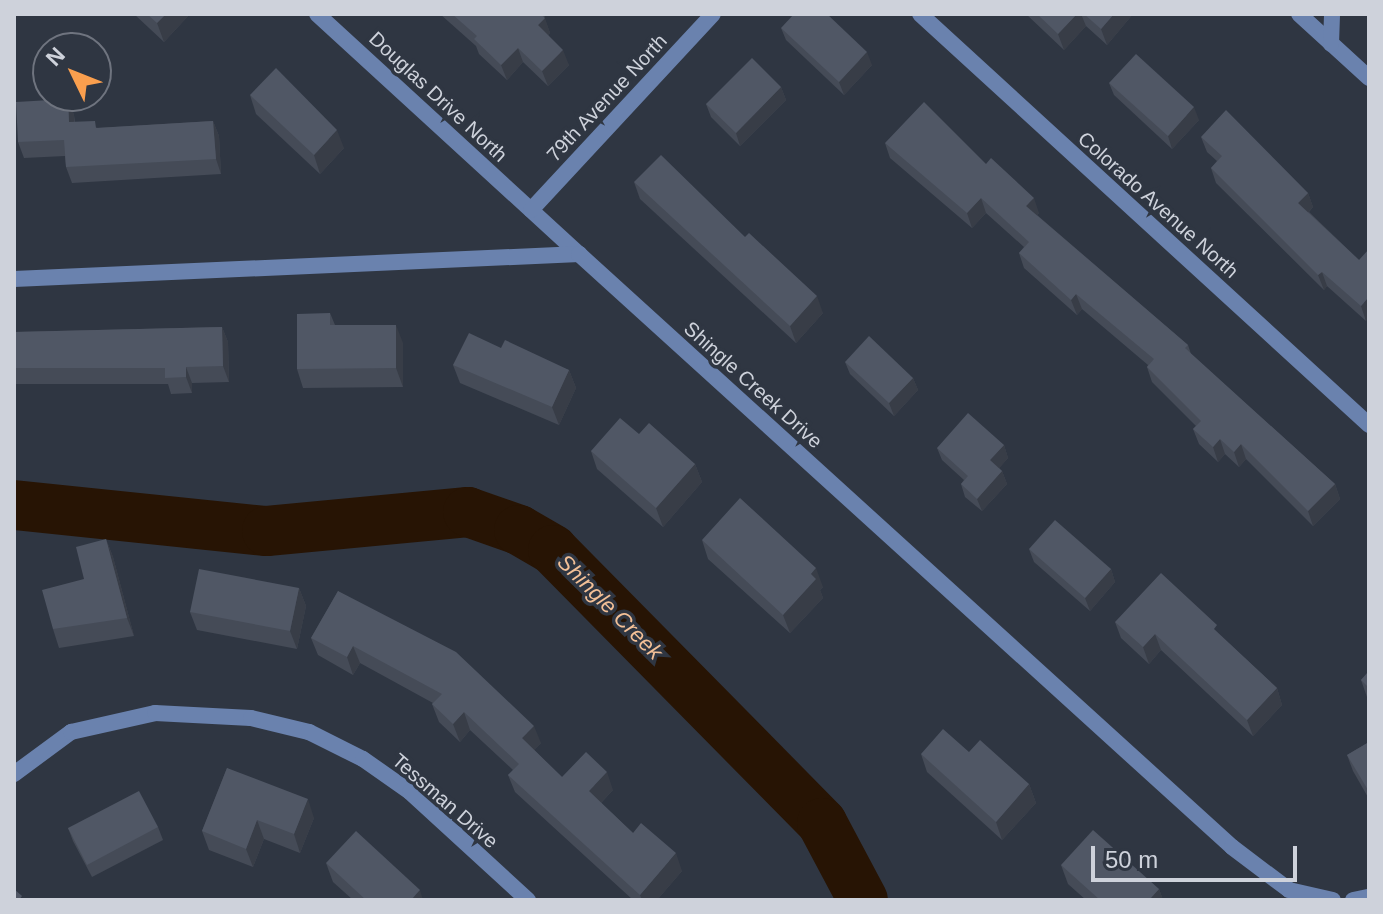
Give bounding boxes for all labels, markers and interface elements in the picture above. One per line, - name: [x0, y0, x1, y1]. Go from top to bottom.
- street label: Douglas Drive North: [364, 27, 512, 167]
- street label: 79th Avenue North: [541, 29, 673, 167]
- north arrow: [32, 32, 112, 112]
- text: N: [41, 42, 70, 71]
- street label: Colorado Avenue North: [1072, 126, 1244, 284]
- street label: Shingle Creek Drive: [679, 317, 827, 453]
- water label: Shingle Creek: [552, 549, 668, 665]
- street label: Tessman Drive: [387, 749, 503, 853]
- scale bar: [1095, 830, 1301, 880]
- text: 50 m: [1105, 846, 1158, 873]

